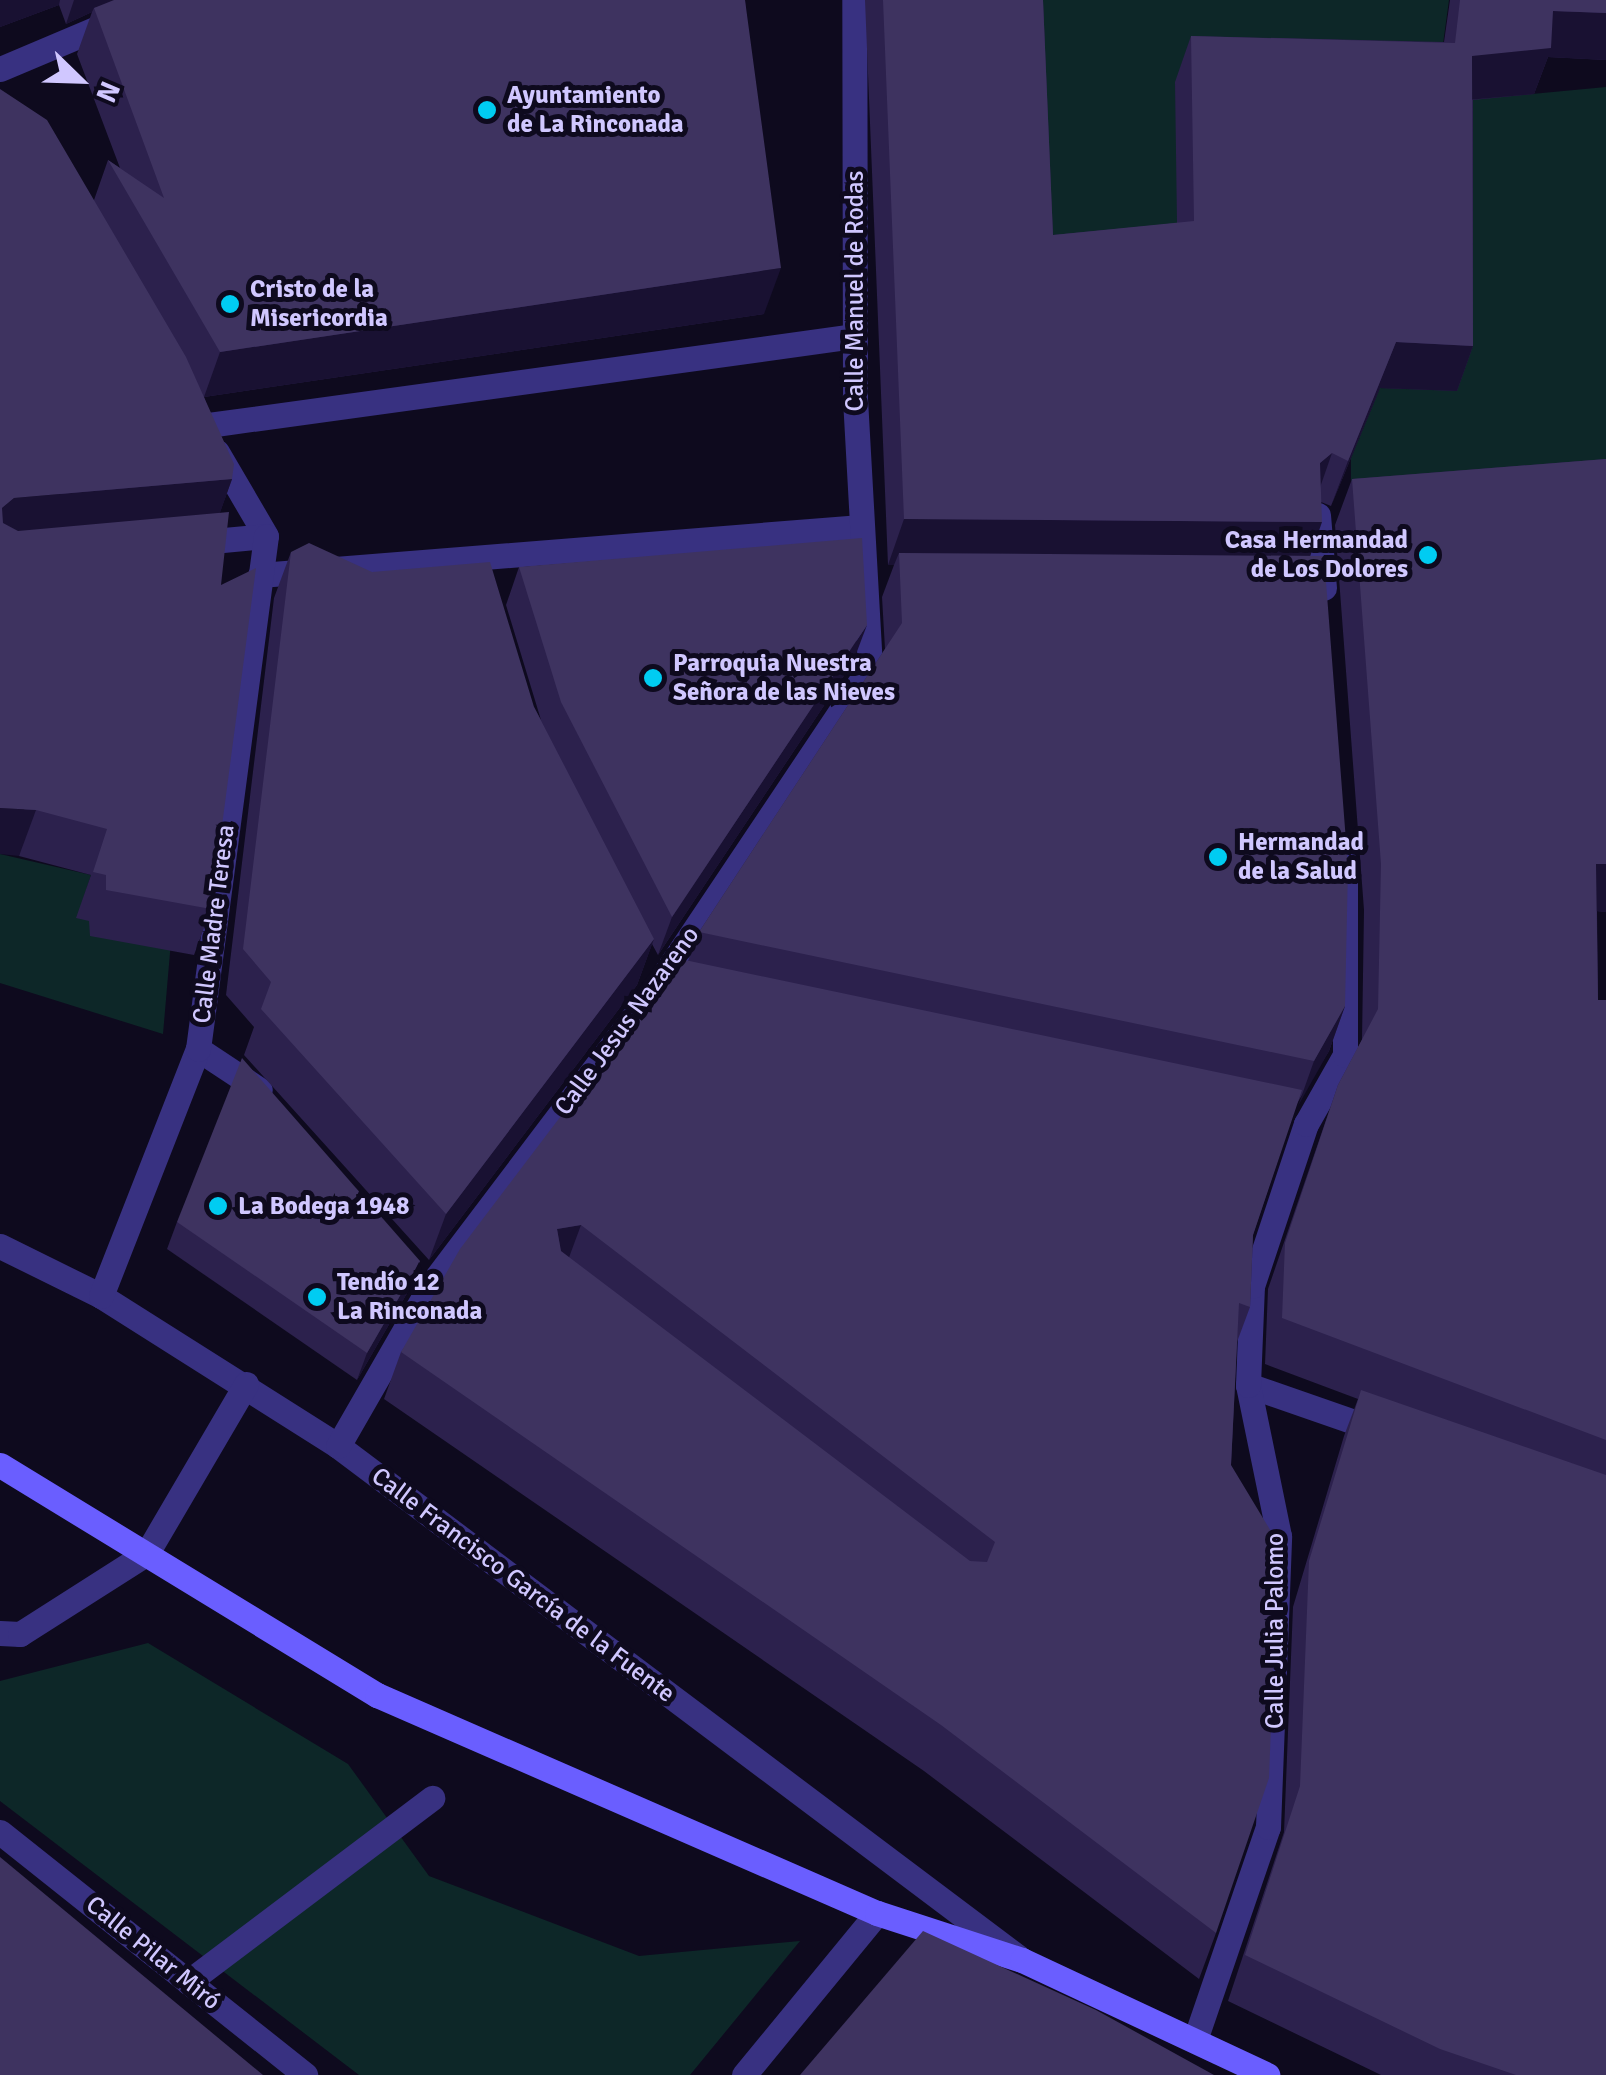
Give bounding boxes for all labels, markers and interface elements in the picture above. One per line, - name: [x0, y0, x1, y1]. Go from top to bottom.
- north arrow: [30, 30, 130, 130]
- text: N: [88, 76, 127, 107]
- place label: Ayuntamiento de La Rinconada: [507, 81, 684, 140]
- marker: Ayuntamiento de La Rinconada: [476, 99, 498, 121]
- street label: Calle Manuel de Rodas: [840, 170, 870, 412]
- place label: Cristo de la Misericordia: [250, 275, 388, 334]
- marker: Cristo de la Misericordia: [219, 293, 241, 315]
- place label: Casa Hermandad de Los Dolores: [1225, 526, 1408, 585]
- marker: Casa Hermandad de Los Dolores: [1417, 544, 1439, 566]
- place label: Parroquia Nuestra Señora de las Nieves: [673, 649, 895, 708]
- marker: Parroquia Nuestra Señora de las Nieves: [642, 667, 664, 689]
- street label: Calle Madre Teresa: [187, 823, 241, 1025]
- place label: Hermandad de la Salud: [1238, 828, 1364, 887]
- marker: Hermandad de la Salud: [1207, 846, 1229, 868]
- street label: Calle Jesus Nazareno: [548, 921, 706, 1121]
- place label: La Bodega 1948: [238, 1191, 409, 1221]
- marker: La Bodega 1948: [207, 1195, 229, 1217]
- place label: Tendío 12 La Rinconada: [337, 1268, 482, 1327]
- marker: Tendío 12 La Rinconada: [306, 1286, 328, 1308]
- street label: Calle Francisco García de la Fuente: [365, 1461, 681, 1709]
- street label: Calle Julia Palomo: [1260, 1533, 1290, 1729]
- street label: Calle Pilar Miró: [80, 1890, 226, 2016]

